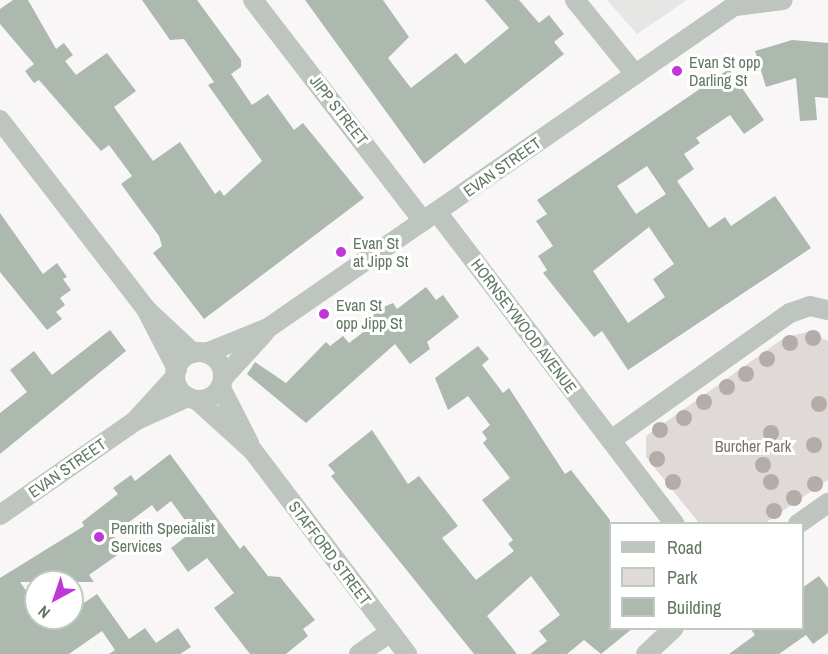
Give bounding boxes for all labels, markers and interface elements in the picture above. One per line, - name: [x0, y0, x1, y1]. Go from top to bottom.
- place label: Evan St opp Darling St: [689, 52, 760, 90]
- marker: Evan St opp Darling St: [670, 64, 684, 78]
- street label: JIPP STREET: [306, 71, 372, 149]
- street label: EVAN STREET: [460, 133, 544, 201]
- place label: Evan St at Jipp St: [353, 233, 408, 271]
- marker: Evan St at Jipp St: [334, 245, 348, 259]
- street label: HORNSEYWOOD AVENUE: [467, 255, 581, 397]
- place label: Evan St opp Jipp St: [336, 295, 402, 333]
- marker: Evan St opp Jipp St: [317, 307, 331, 321]
- street label: EVAN STREET: [25, 434, 109, 502]
- park label: Burcher Park: [715, 436, 791, 456]
- street label: STAFFORD STREET: [285, 497, 375, 609]
- place label: Penrith Specialist Services: [111, 518, 215, 556]
- legend: [609, 522, 804, 630]
- marker: Penrith Specialist Services: [92, 530, 106, 544]
- text: Road: [667, 535, 702, 560]
- text: Park: [667, 565, 697, 590]
- north arrow: [24, 570, 84, 630]
- text: Building: [667, 595, 721, 620]
- text: N: [33, 601, 54, 624]

